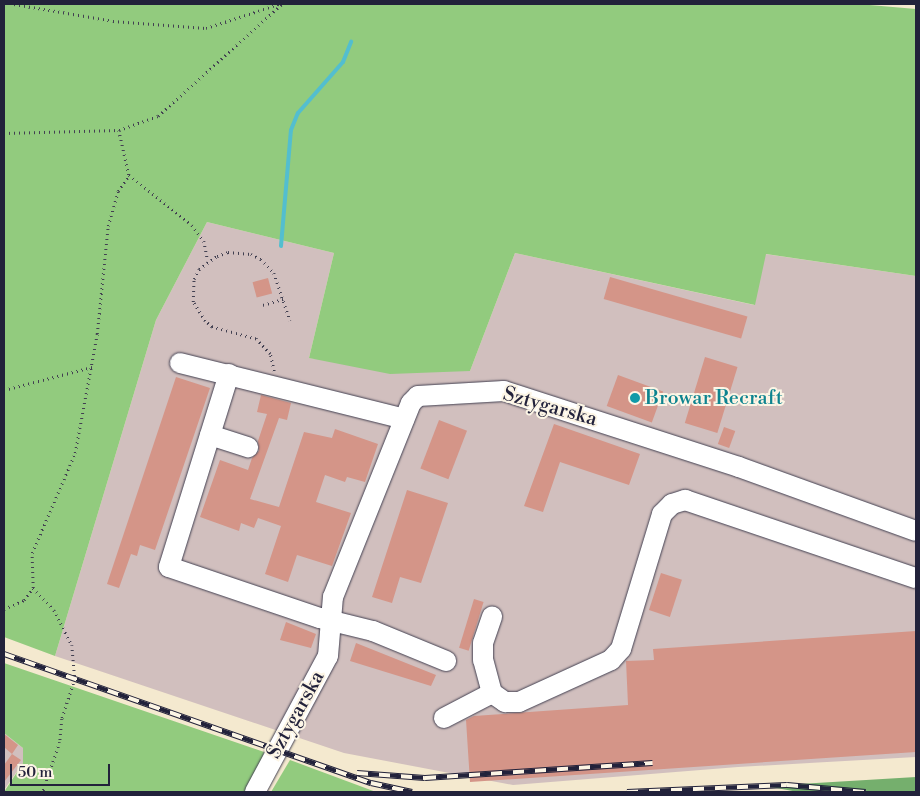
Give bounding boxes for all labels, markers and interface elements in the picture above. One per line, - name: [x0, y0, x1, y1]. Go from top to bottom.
- street label: Sztygarska: [500, 382, 600, 432]
- place label: Browar Recraft: [645, 386, 783, 410]
- marker: Browar Recraft: [629, 392, 641, 404]
- street label: Sztygarska: [262, 667, 330, 763]
- scale bar: [12, 754, 112, 786]
- text: 50 m: [18, 763, 52, 782]

